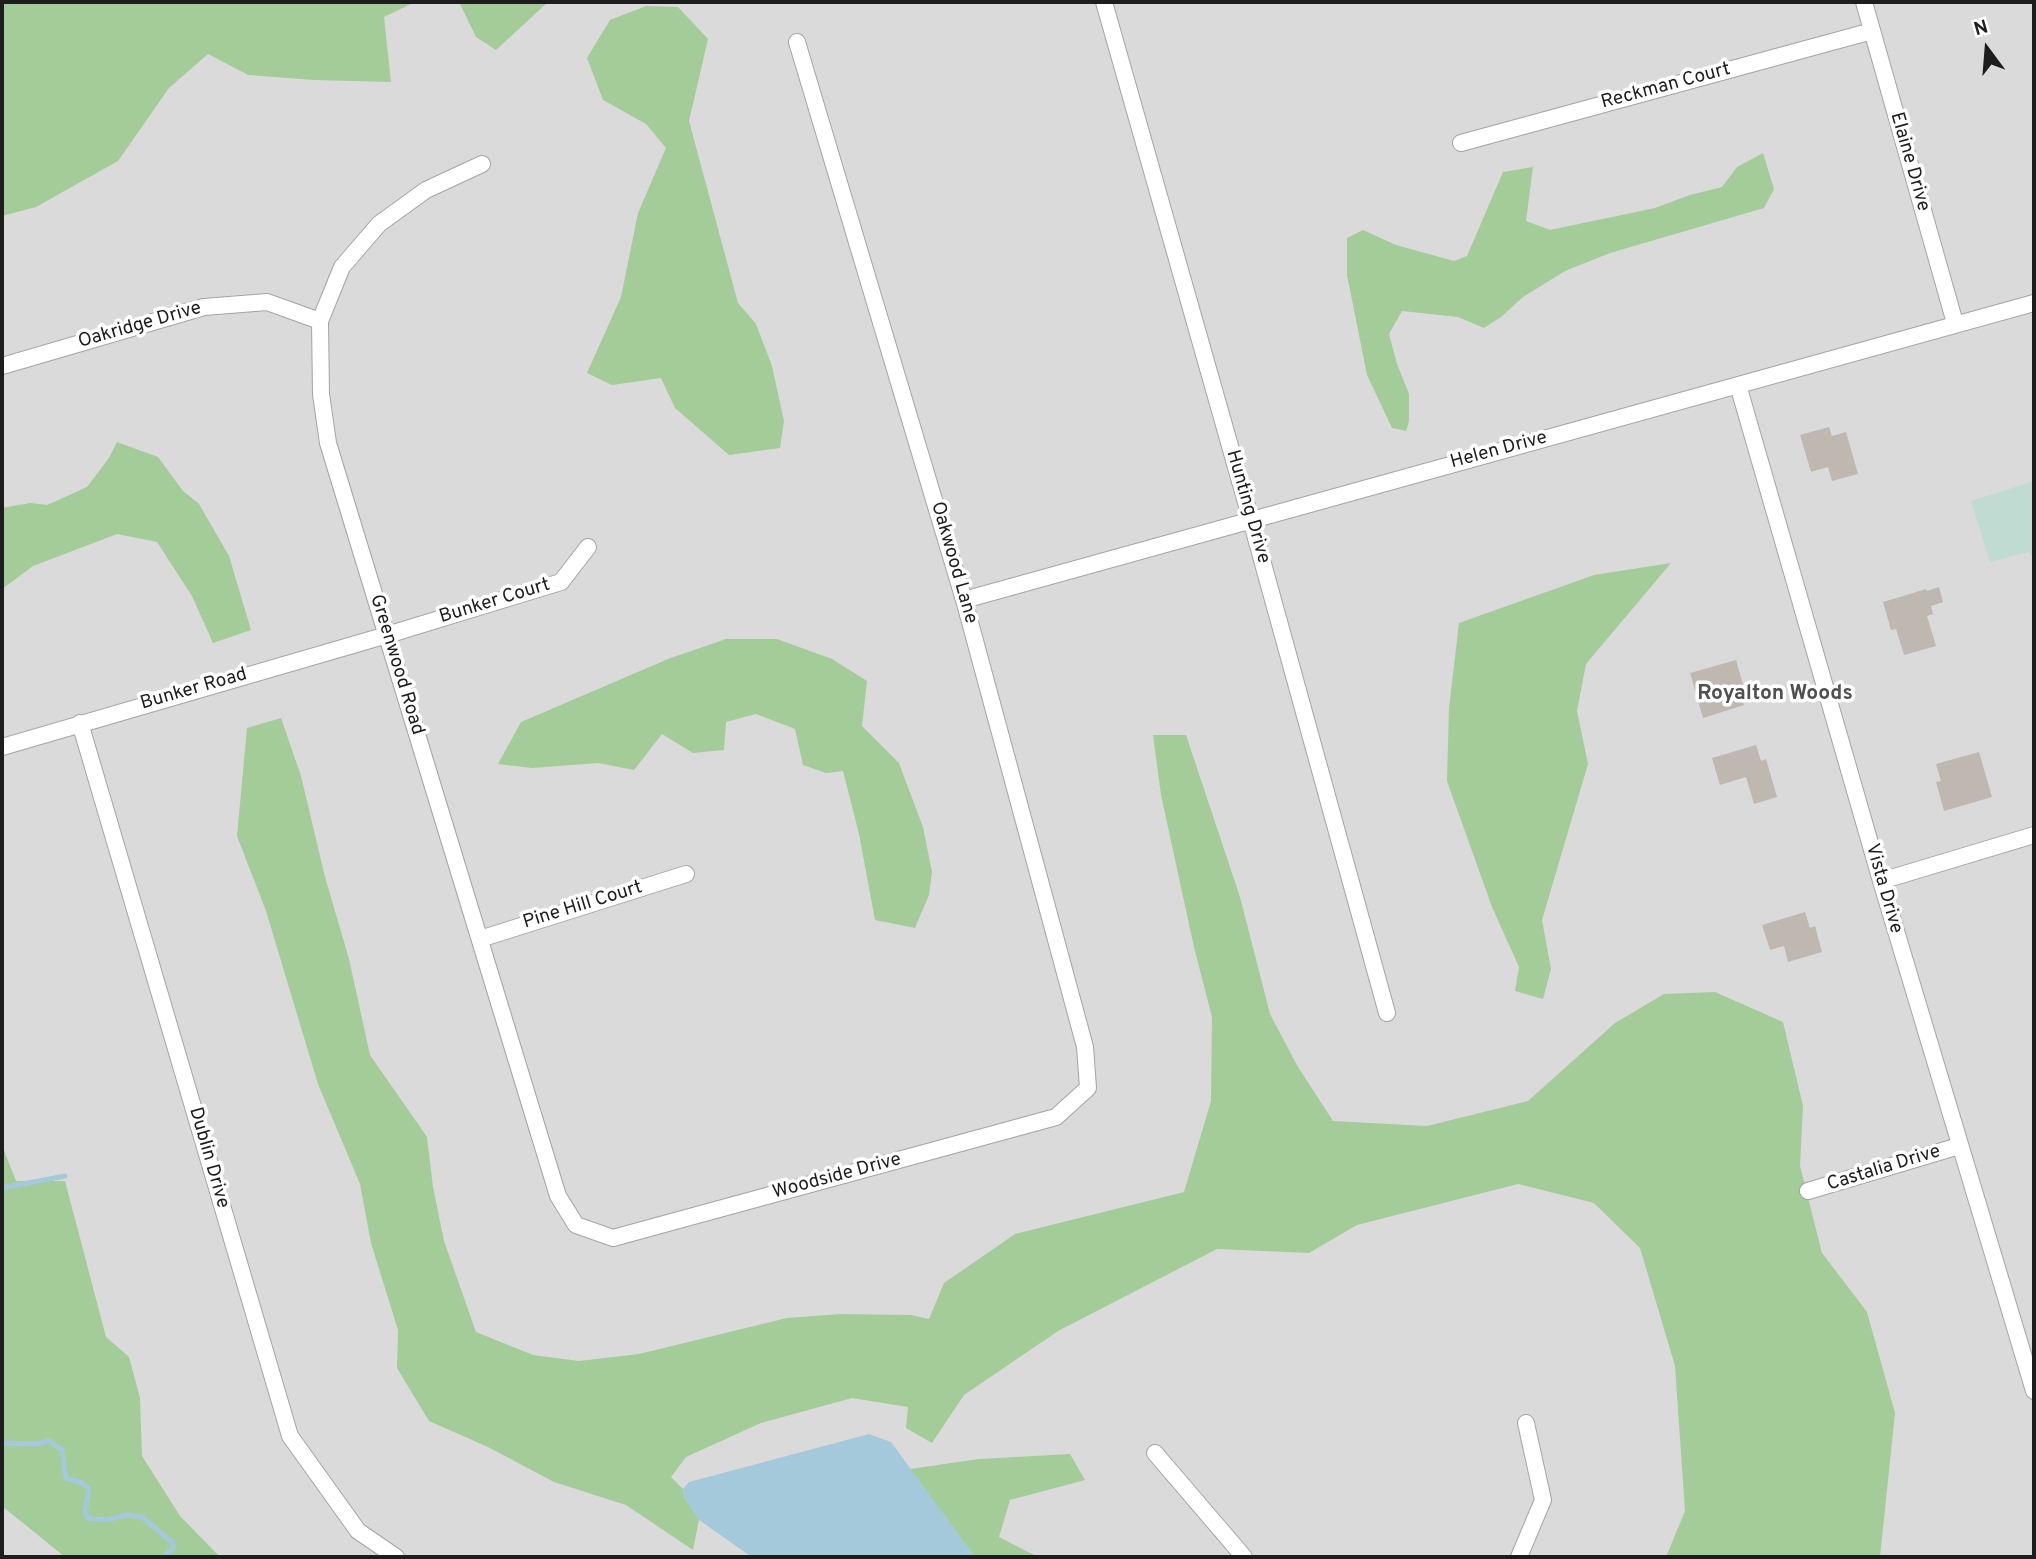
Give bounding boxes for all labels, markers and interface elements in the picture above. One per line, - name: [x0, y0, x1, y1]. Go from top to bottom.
- north arrow: [1952, 14, 2022, 84]
- text: N: [1971, 15, 1991, 42]
- street label: Reckman Court: [1599, 59, 1733, 115]
- street label: Elaine Drive: [1884, 110, 1934, 214]
- street label: Oakridge Drive: [76, 298, 204, 354]
- street label: Helen Drive: [1448, 427, 1550, 475]
- street label: Hunting Drive: [1220, 447, 1274, 567]
- street label: Oakwood Lane: [925, 499, 981, 627]
- street label: Bunker Court: [437, 574, 553, 630]
- street label: Greenwood Road: [364, 592, 428, 738]
- street label: Bunker Road: [138, 664, 250, 716]
- district label: Royalton Woods: [1697, 682, 1853, 708]
- street label: Vista Drive: [1859, 841, 1907, 937]
- street label: Pine Hill Court: [521, 877, 645, 935]
- street label: Dublin Drive: [183, 1105, 233, 1211]
- street label: Castalia Drive: [1825, 1141, 1943, 1197]
- street label: Woodside Drive: [770, 1149, 904, 1205]

